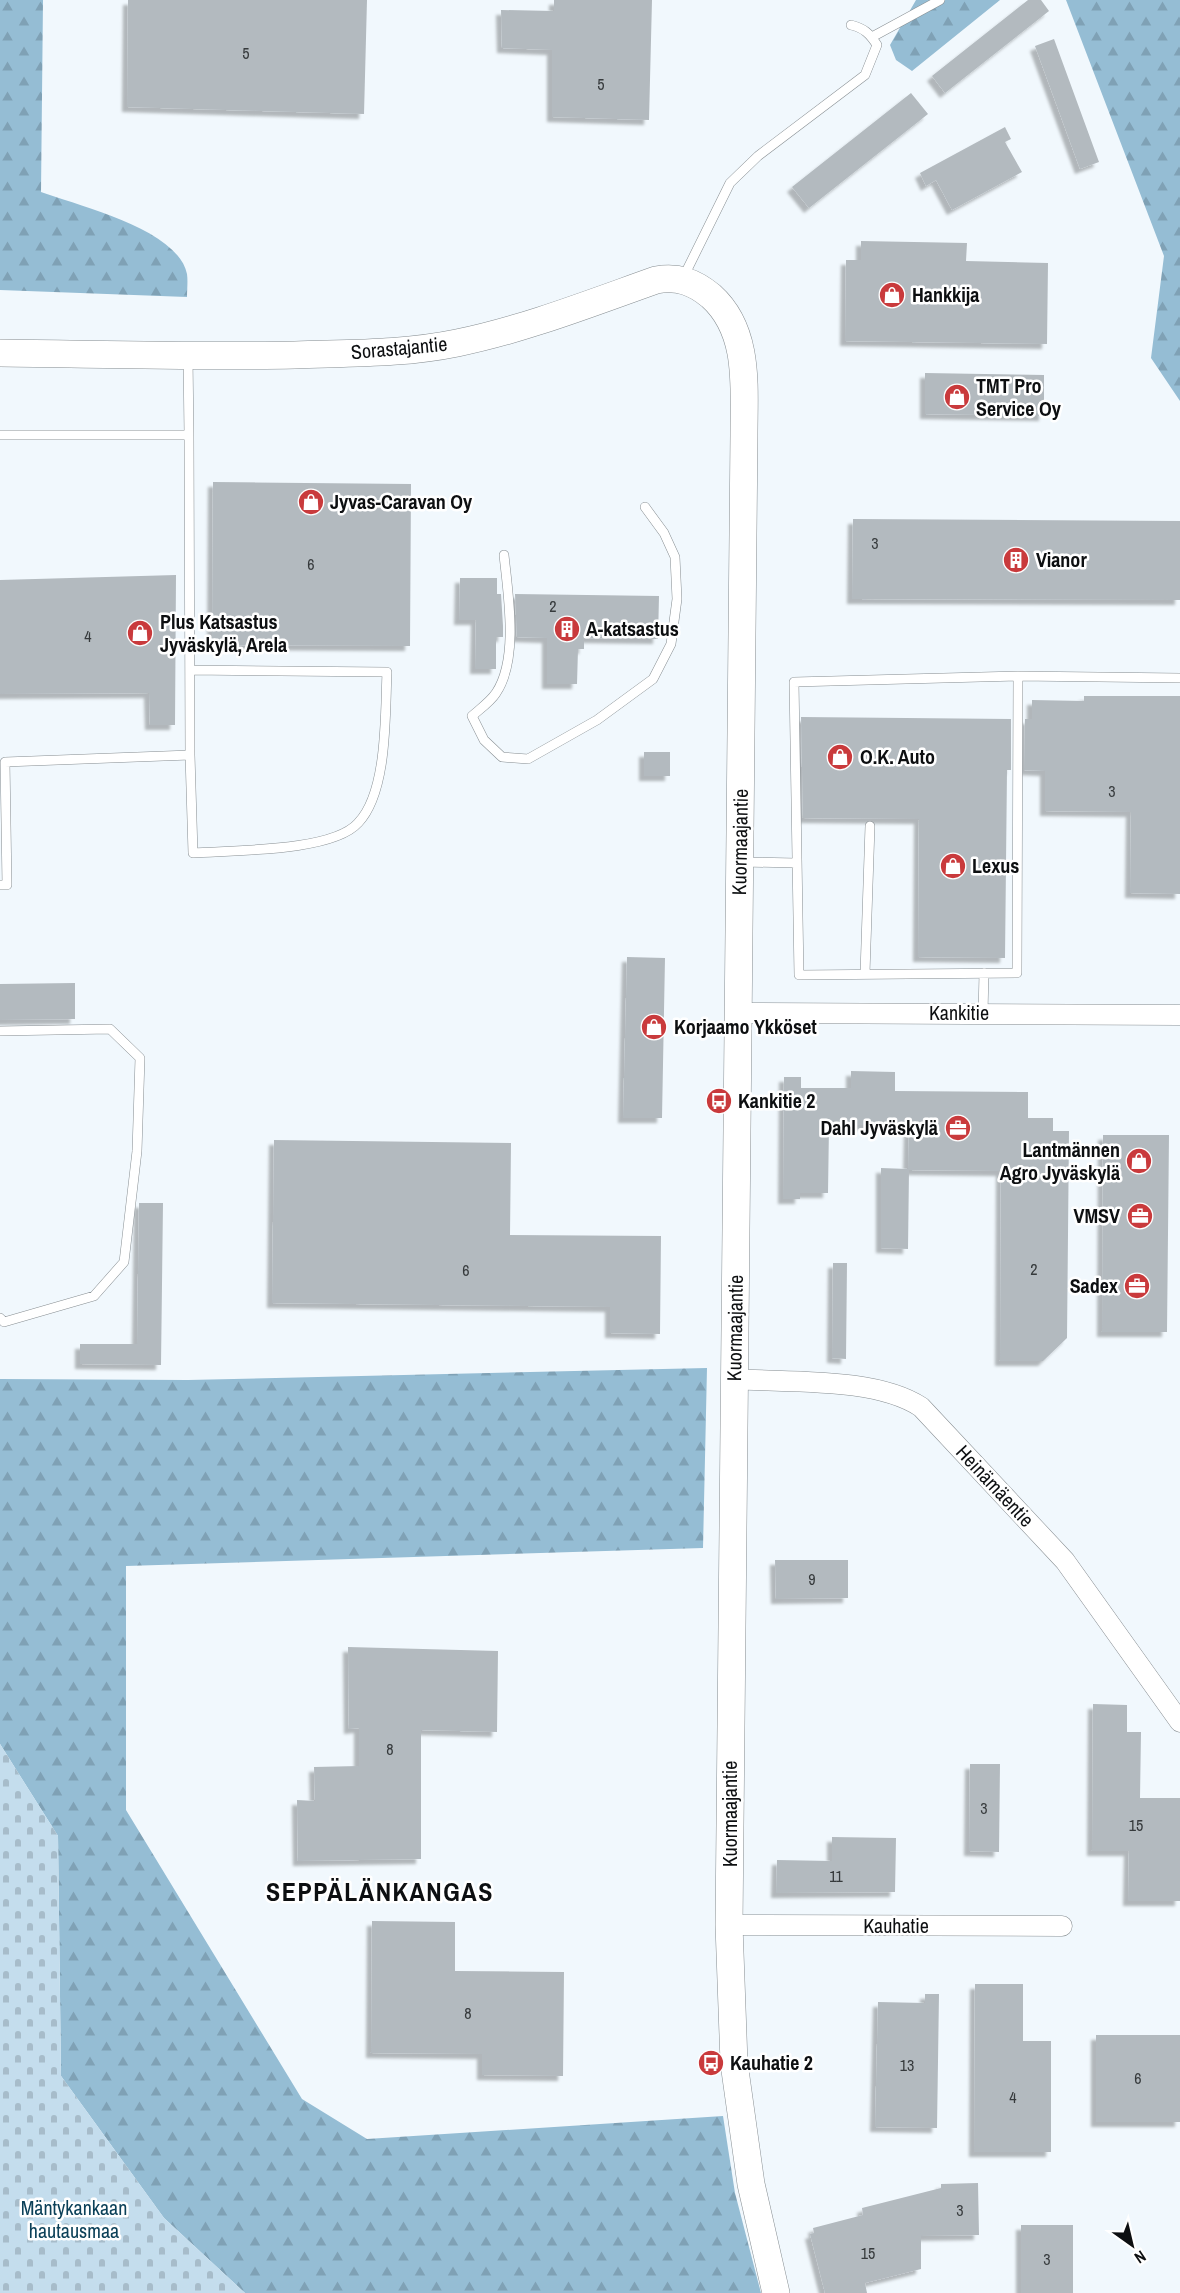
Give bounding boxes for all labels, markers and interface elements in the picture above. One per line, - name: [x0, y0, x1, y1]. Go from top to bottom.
- house number: 5: [242, 42, 250, 64]
- house number: 5: [597, 73, 605, 95]
- shop icon: Hankkija: [877, 280, 907, 310]
- place label: Hankkija: [912, 281, 979, 308]
- street label: Sorastajantie: [350, 330, 448, 365]
- place label: TMT Pro Service Oy: [976, 372, 1062, 422]
- shop icon: TMT Pro Service Oy: [942, 382, 972, 412]
- shop icon: Jyvas-Caravan Oy: [296, 487, 326, 517]
- place label: Jyvas-Caravan Oy: [330, 488, 473, 515]
- house number: 3: [871, 532, 879, 554]
- building icon: Vianor: [1001, 545, 1031, 575]
- place label: Vianor: [1036, 546, 1087, 573]
- house number: 6: [307, 553, 315, 575]
- house number: 2: [549, 595, 557, 617]
- place label: Plus Katsastus Jyväskylä, Arela: [160, 608, 287, 658]
- building icon: A-katsastus: [552, 614, 582, 644]
- place label: A-katsastus: [586, 615, 679, 642]
- shop icon: Plus Katsastus Jyväskylä, Arela: [125, 618, 155, 648]
- house number: 4: [84, 625, 92, 647]
- shop icon: O.K. Auto: [825, 742, 855, 772]
- place label: O.K. Auto: [860, 743, 935, 770]
- house number: 3: [1108, 780, 1116, 802]
- street label: Kuormaajantie: [725, 788, 754, 896]
- shop icon: Lexus: [938, 851, 968, 881]
- place label: Lexus: [972, 852, 1019, 879]
- street label: Kankitie: [929, 999, 989, 1026]
- shop icon: Korjaamo Ykköset: [639, 1012, 669, 1042]
- place label: Korjaamo Ykköset: [674, 1013, 817, 1040]
- bus stop icon: Kankitie 2: [704, 1086, 734, 1116]
- place label: Kankitie 2: [738, 1087, 815, 1114]
- office icon: Dahl Jyväskylä: [943, 1113, 973, 1143]
- place label: Dahl Jyväskylä: [820, 1114, 938, 1141]
- place label: Lantmännen Agro Jyväskylä: [1000, 1136, 1120, 1186]
- shop icon: Lantmännen Agro Jyväskylä: [1124, 1146, 1154, 1176]
- office icon: VMSV: [1125, 1201, 1155, 1231]
- place label: VMSV: [1074, 1202, 1120, 1229]
- house number: 2: [1030, 1258, 1038, 1280]
- house number: 6: [462, 1259, 470, 1281]
- office icon: Sadex: [1122, 1271, 1152, 1301]
- place label: Sadex: [1070, 1272, 1119, 1299]
- street label: Kuormaajantie: [720, 1274, 749, 1382]
- street label: Heinämäentie: [950, 1439, 1040, 1533]
- house number: 9: [808, 1568, 816, 1590]
- house number: 8: [386, 1738, 394, 1760]
- street label: Kuormaajantie: [716, 1761, 743, 1867]
- house number: 3: [980, 1797, 988, 1819]
- house number: 15: [1129, 1814, 1143, 1836]
- house number: 11: [829, 1865, 844, 1887]
- district label: SEPPÄLÄNKANGAS: [266, 1874, 494, 1909]
- street label: Kauhatie: [863, 1912, 929, 1939]
- house number: 8: [464, 2002, 472, 2024]
- bus stop icon: Kauhatie 2: [696, 2048, 726, 2078]
- place label: Kauhatie 2: [730, 2049, 813, 2076]
- house number: 13: [900, 2054, 914, 2076]
- house number: 6: [1134, 2067, 1142, 2089]
- house number: 4: [1009, 2086, 1017, 2108]
- park label: Mäntykankaan hautausmaa: [21, 2194, 127, 2244]
- house number: 3: [956, 2199, 964, 2221]
- north arrow: [1102, 2215, 1162, 2275]
- house number: 15: [861, 2242, 875, 2264]
- text: N: [1130, 2246, 1150, 2269]
- house number: 3: [1043, 2248, 1051, 2270]

